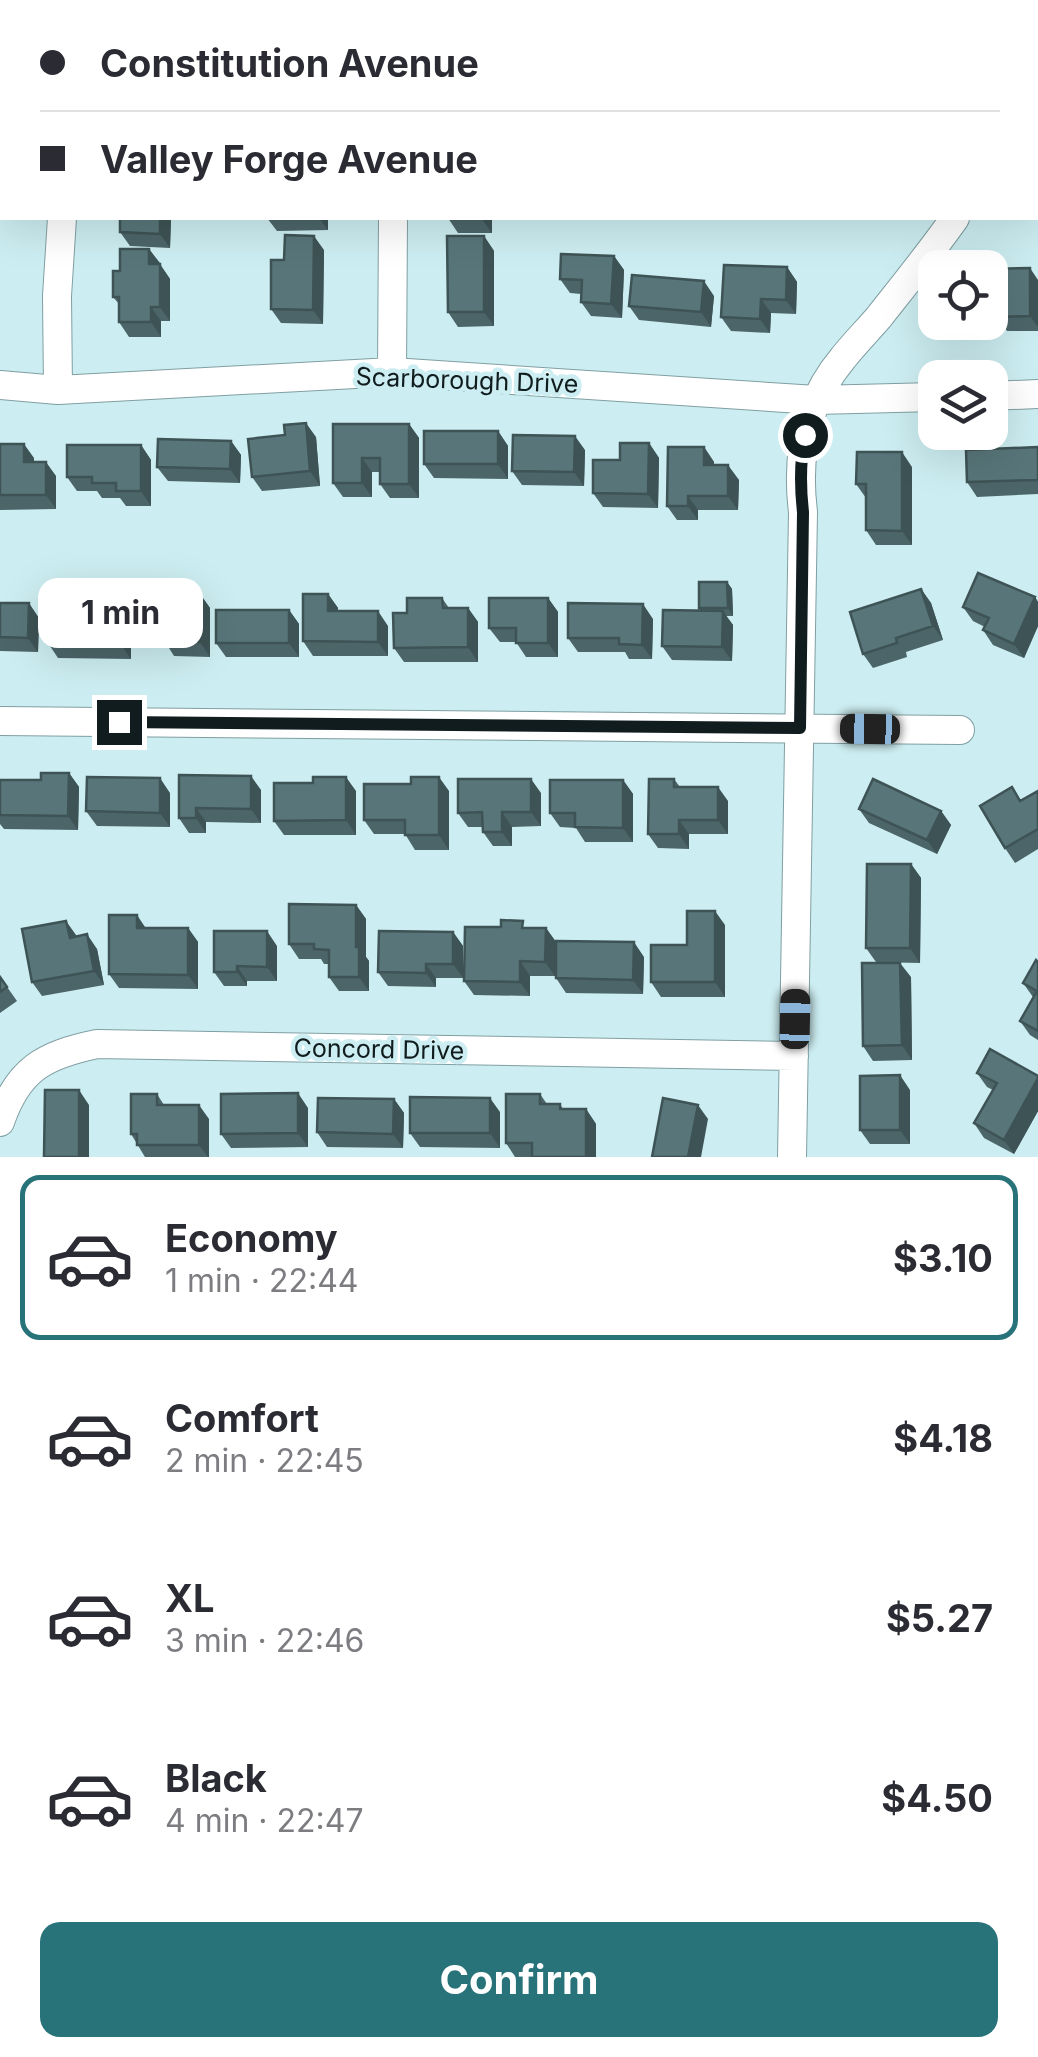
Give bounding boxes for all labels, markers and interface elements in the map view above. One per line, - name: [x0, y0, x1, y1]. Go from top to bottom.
- text: Constitution Avenue: [100, 40, 479, 86]
- text: Valley Forge Avenue: [100, 136, 478, 182]
- map controls: [918, 250, 1008, 450]
- button: locate: [918, 250, 1008, 340]
- button: layers: [918, 360, 1008, 450]
- street label: Scarborough Drive: [355, 361, 579, 399]
- route start: [783, 413, 828, 458]
- callout: 1 min: [36, 577, 202, 647]
- text: 1 min: [81, 593, 160, 632]
- route end: [97, 700, 142, 745]
- car: [840, 713, 900, 745]
- car: [779, 989, 811, 1049]
- street label: Concord Drive: [293, 1033, 465, 1065]
- icon: car: [45, 1213, 135, 1303]
- text: Economy: [165, 1215, 338, 1261]
- text: $3.10: [893, 1235, 993, 1281]
- text: 1 min · 22:44: [165, 1261, 359, 1300]
- icon: car: [45, 1393, 135, 1483]
- text: Comfort: [165, 1395, 319, 1441]
- text: $4.18: [893, 1415, 993, 1461]
- text: 2 min · 22:45: [165, 1441, 364, 1480]
- icon: car: [45, 1573, 135, 1663]
- text: XL: [165, 1575, 215, 1621]
- text: $5.27: [886, 1595, 993, 1641]
- text: 3 min · 22:46: [165, 1621, 364, 1660]
- icon: car: [45, 1753, 135, 1843]
- text: Black: [165, 1755, 267, 1801]
- text: $4.50: [881, 1775, 993, 1821]
- text: 4 min · 22:47: [165, 1801, 364, 1840]
- button: Confirm: [40, 1922, 998, 2037]

